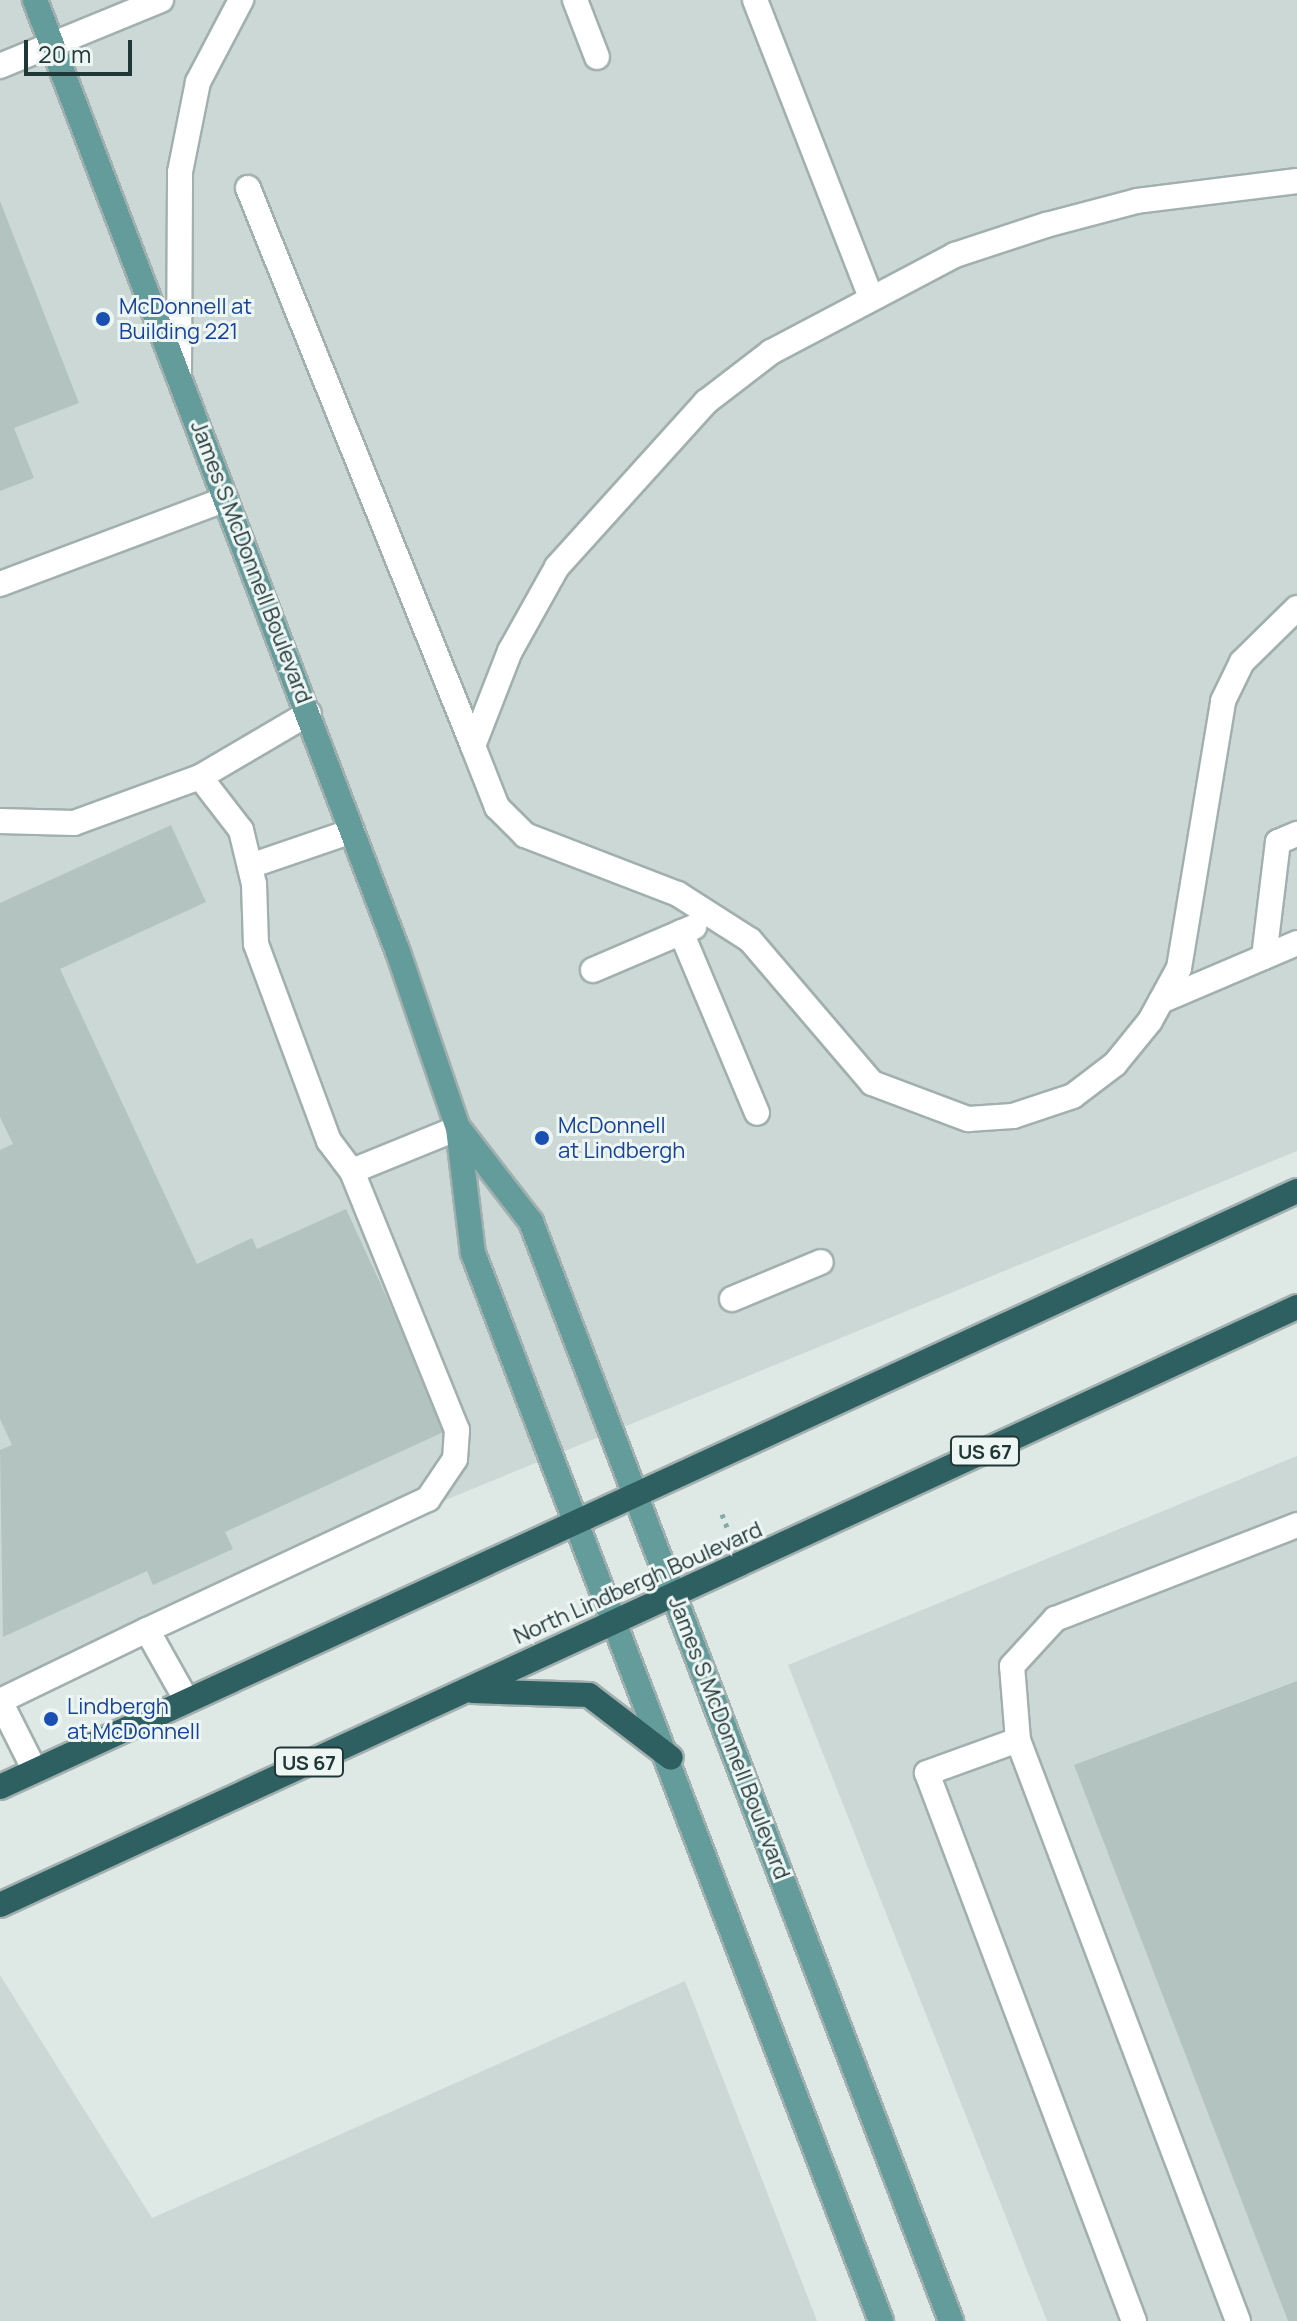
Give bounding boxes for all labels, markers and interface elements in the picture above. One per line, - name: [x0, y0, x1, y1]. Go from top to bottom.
- scale bar: [28, 24, 136, 74]
- text: 20 m: [38, 37, 91, 70]
- place label: McDonnell at Building 221: [119, 293, 252, 344]
- marker: McDonnell at Building 221: [94, 310, 112, 328]
- street label: James S McDonnell Boulevard: [185, 417, 317, 707]
- place label: McDonnell at Lindbergh: [558, 1112, 685, 1164]
- marker: McDonnell at Lindbergh: [533, 1129, 551, 1147]
- road number: US 67: [949, 1435, 1021, 1467]
- street label: North Lindbergh Boulevard: [510, 1516, 766, 1650]
- street label: James S McDonnell Boulevard: [663, 1593, 795, 1883]
- place label: Lindbergh at McDonnell: [67, 1693, 200, 1744]
- marker: Lindbergh at McDonnell: [42, 1710, 60, 1728]
- road number: US 67: [273, 1746, 345, 1778]

